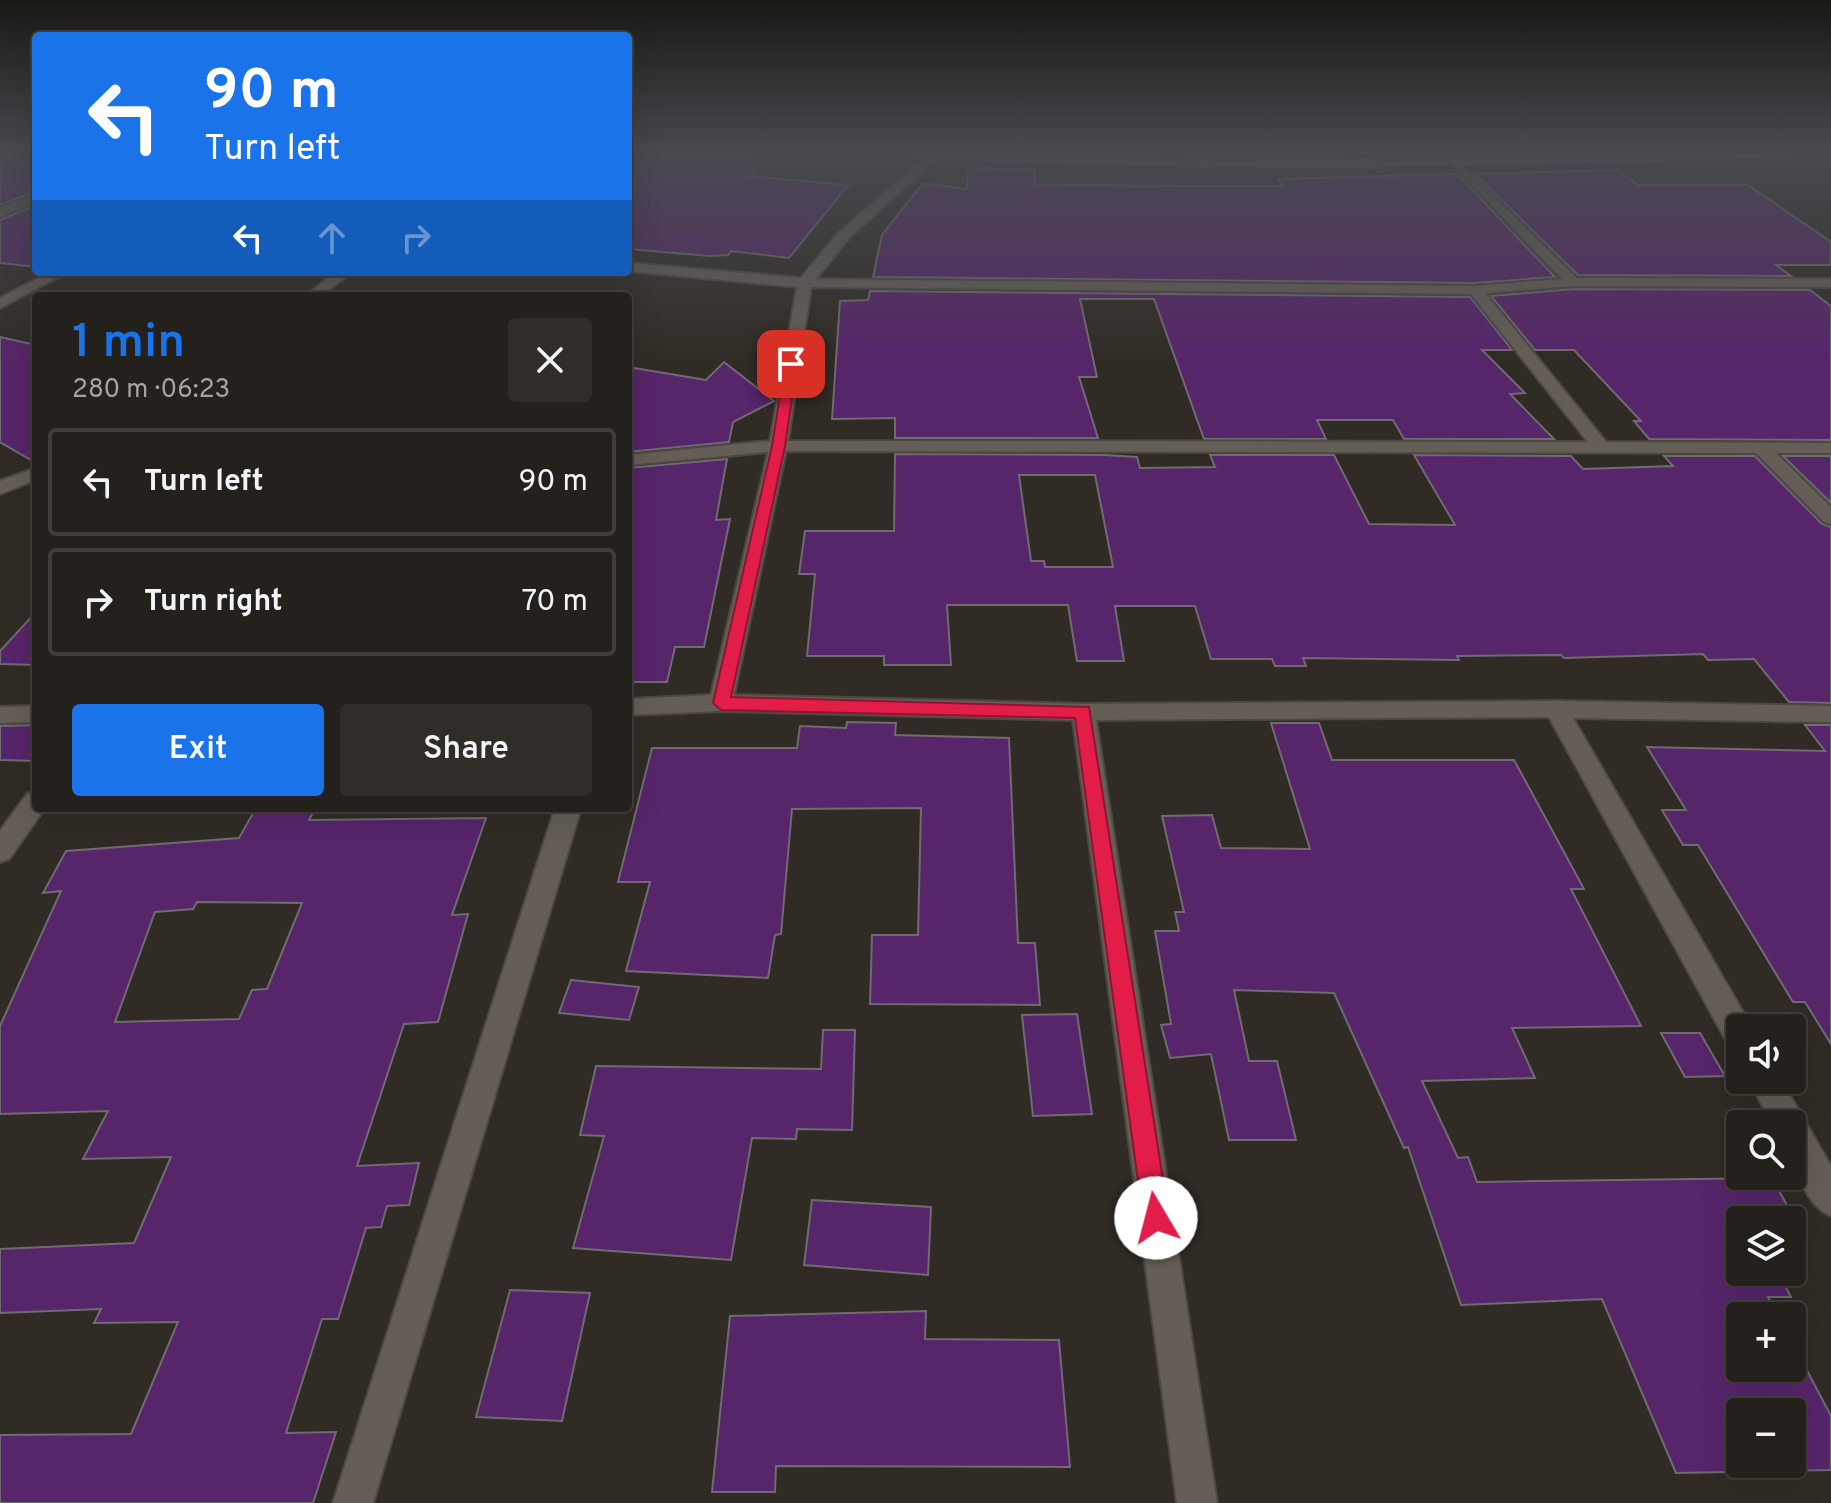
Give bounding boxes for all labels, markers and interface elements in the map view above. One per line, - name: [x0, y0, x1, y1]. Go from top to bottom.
- text: 90 m: [204, 58, 339, 128]
- icon: left: [72, 64, 176, 168]
- text: Turn left: [204, 127, 341, 173]
- icon: left: [226, 216, 270, 260]
- icon: ahead: [310, 216, 354, 260]
- icon: right: [394, 216, 438, 260]
- text: 1 min: [72, 314, 185, 374]
- button: close: [508, 318, 592, 402]
- pin: [757, 330, 825, 398]
- icon: arrive: [769, 342, 813, 386]
- text: 280 m · 06:23: [72, 374, 230, 407]
- icon: left: [76, 460, 120, 504]
- text: Turn left: [144, 464, 264, 501]
- text: 90 m: [519, 464, 588, 501]
- icon: right: [76, 580, 120, 624]
- text: Turn right: [144, 584, 282, 621]
- text: 70 m: [522, 584, 588, 621]
- button: Exit: [72, 704, 324, 796]
- button: Share: [340, 704, 592, 796]
- map controls: [1726, 1014, 1806, 1478]
- button: sound: [1726, 1014, 1806, 1094]
- button: search: [1726, 1110, 1806, 1190]
- position arrow: [1114, 1176, 1198, 1260]
- button: layers: [1726, 1206, 1806, 1286]
- button: +: [1726, 1302, 1806, 1382]
- button: −: [1726, 1398, 1806, 1478]

